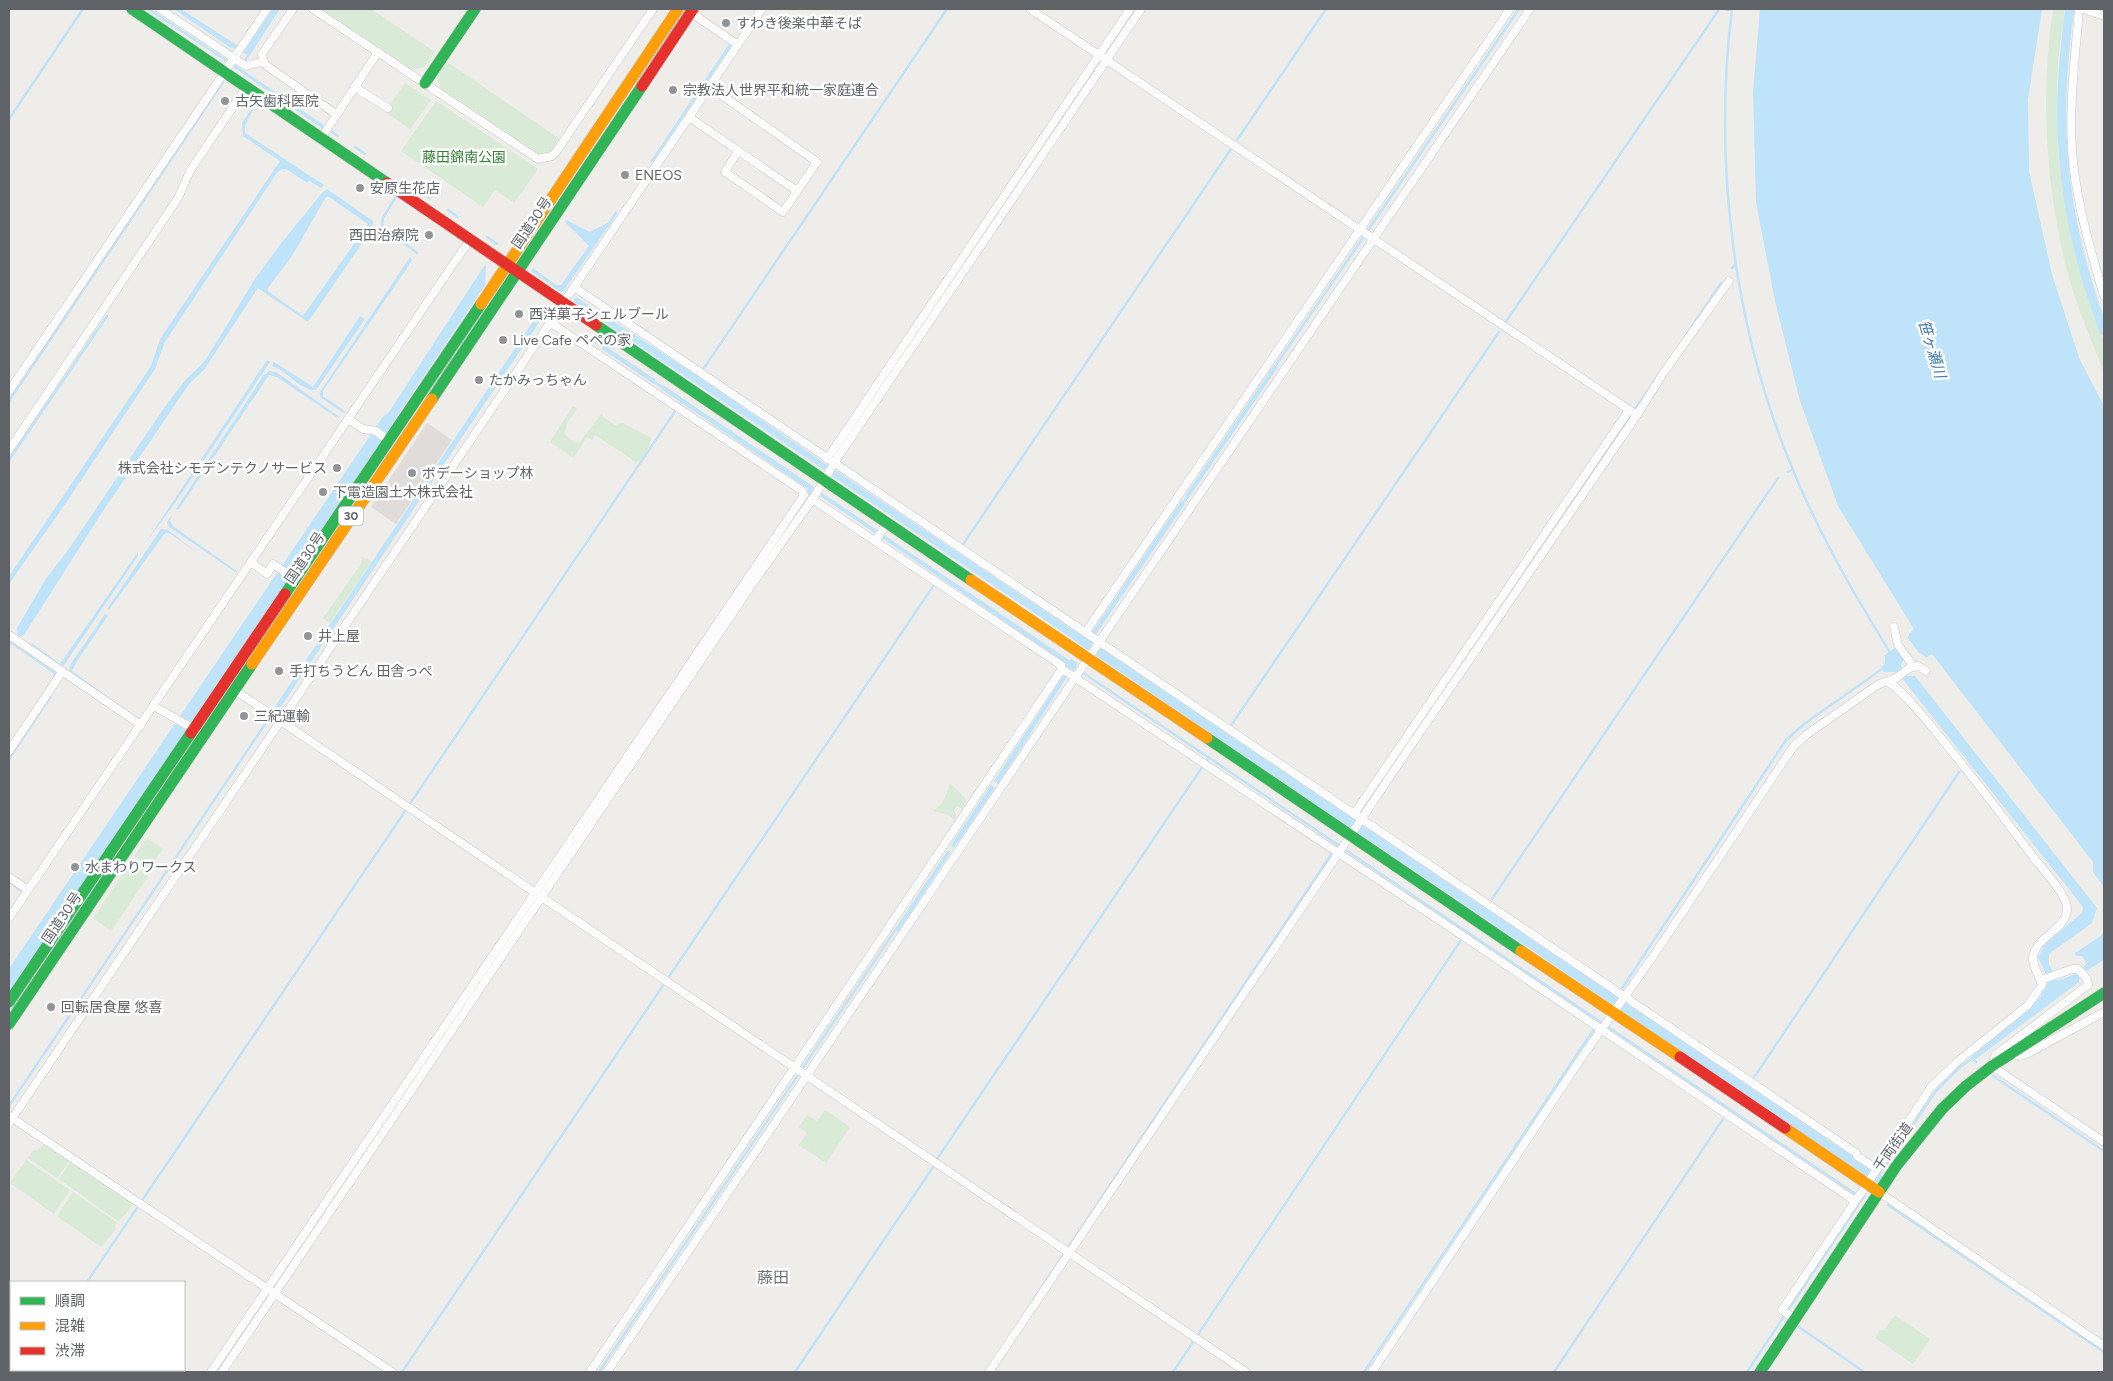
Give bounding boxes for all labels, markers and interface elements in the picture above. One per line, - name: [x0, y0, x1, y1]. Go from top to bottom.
- place label: すわき後楽中華そば: [736, 15, 862, 32]
- marker: すわき後楽中華そば: [720, 17, 732, 29]
- place label: 宗教法人世界平和統一家庭連合: [683, 82, 879, 99]
- marker: 宗教法人世界平和統一家庭連合: [667, 84, 679, 96]
- place label: 古矢歯科医院: [235, 93, 319, 110]
- marker: 古矢歯科医院: [219, 95, 231, 107]
- park label: 藤田錦南公園: [422, 149, 506, 166]
- place label: ENEOS: [635, 167, 682, 184]
- marker: ENEOS: [619, 169, 631, 181]
- place label: 安原生花店: [370, 180, 440, 197]
- marker: 安原生花店: [354, 182, 366, 194]
- street label: 国道30号: [509, 194, 555, 252]
- place label: 西田治療院: [349, 227, 419, 244]
- marker: 西田治療院: [423, 229, 435, 241]
- place label: 西洋菓子シェルブール: [529, 306, 669, 323]
- marker: 西洋菓子シェルブール: [513, 308, 525, 320]
- water label: 笹ヶ瀬川: [1915, 318, 1950, 382]
- place label: Live Cafe ペペの家: [513, 332, 631, 349]
- marker: Live Cafe ペペの家: [497, 334, 509, 346]
- place label: たかみっちゃん: [489, 372, 587, 389]
- marker: たかみっちゃん: [473, 374, 485, 386]
- place label: 株式会社シモデンテクノサービス: [118, 460, 327, 477]
- marker: 株式会社シモデンテクノサービス: [331, 462, 343, 474]
- place label: ボデーショップ林: [422, 465, 534, 482]
- marker: ボデーショップ林: [406, 467, 418, 479]
- place label: 下電造園土木株式会社: [333, 484, 473, 501]
- marker: 下電造園土木株式会社: [317, 486, 329, 498]
- road number: 30: [338, 506, 364, 526]
- street label: 国道30号: [282, 529, 328, 587]
- place label: 井上屋: [318, 628, 360, 645]
- marker: 井上屋: [302, 630, 314, 642]
- place label: 手打ちうどん 田舎っぺ: [289, 663, 432, 680]
- marker: 手打ちうどん 田舎っぺ: [273, 665, 285, 677]
- place label: 三紀運輸: [254, 708, 310, 725]
- marker: 三紀運輸: [238, 710, 250, 722]
- place label: 水まわりワークス: [85, 859, 197, 876]
- marker: 水まわりワークス: [69, 861, 81, 873]
- street label: 国道30号: [39, 889, 85, 947]
- place label: 回転居食屋 悠喜: [61, 999, 162, 1016]
- marker: 回転居食屋 悠喜: [45, 1001, 57, 1013]
- street label: 千両街道: [1870, 1119, 1916, 1175]
- district label: 藤田: [757, 1268, 789, 1287]
- legend: [10, 1281, 185, 1371]
- text: 順調: [55, 1292, 85, 1310]
- text: 混雑: [55, 1317, 85, 1335]
- text: 渋滞: [55, 1342, 85, 1360]

